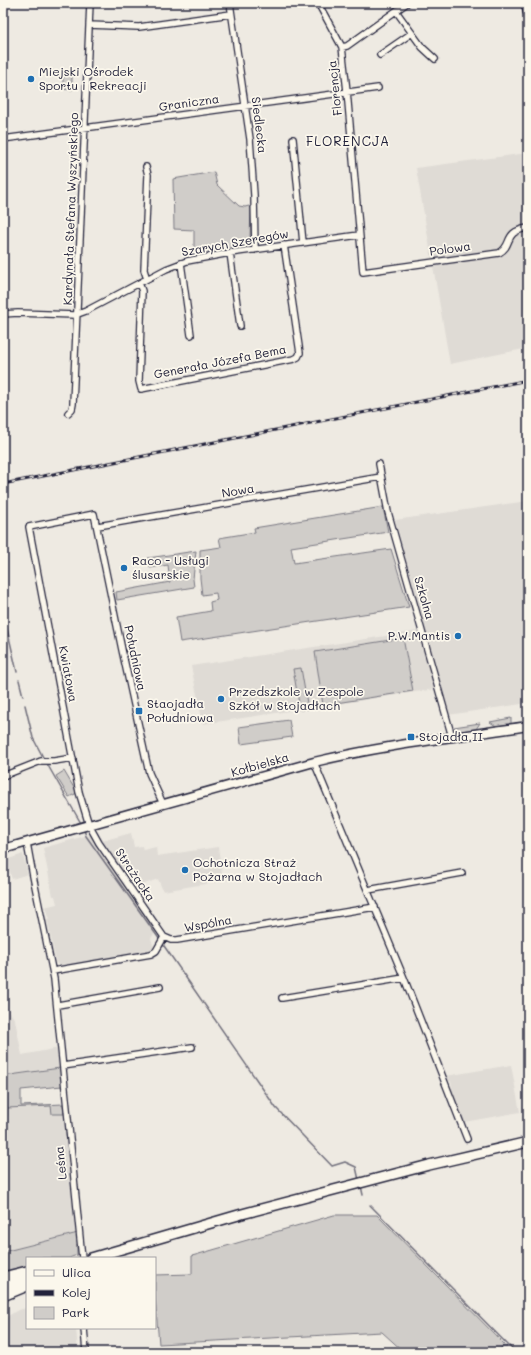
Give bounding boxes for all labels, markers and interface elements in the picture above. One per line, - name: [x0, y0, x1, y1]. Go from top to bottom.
- street label: Florencja: [323, 60, 345, 117]
- place label: Miejski Ośrodek Sportu i Rekreacji: [39, 63, 147, 93]
- marker: Miejski Ośrodek Sportu i Rekreacji: [26, 74, 36, 84]
- street label: Graniczna: [158, 90, 220, 114]
- street label: Siedlecka: [249, 96, 271, 154]
- street label: Kardynała Stefana Wyszyńskiego: [59, 112, 81, 306]
- district label: FLORENCJA: [306, 132, 390, 149]
- street label: Szarych Szeregów: [180, 225, 290, 259]
- street label: Polowa: [428, 237, 471, 259]
- street label: Generała Józefa Bema: [152, 340, 287, 382]
- street label: Nowa: [220, 479, 255, 501]
- place label: Raco - Usługi ślusarskie: [132, 552, 209, 582]
- marker: Raco - Usługi ślusarskie: [119, 563, 129, 573]
- street label: Szkolna: [411, 574, 439, 621]
- street label: Południowa: [121, 624, 151, 692]
- place label: P.W.Mantis: [388, 627, 450, 643]
- marker: P.W.Mantis: [453, 631, 463, 641]
- street label: Kwiatowa: [56, 644, 82, 703]
- place label: Przedszkole w Zespole Szkół w Stojadłach: [229, 683, 364, 713]
- marker: Przedszkole w Zespole Szkół w Stojadłach: [216, 694, 226, 704]
- place label: Staojadła Południowa: [147, 695, 214, 725]
- marker: Staojadła Południowa: [134, 706, 144, 716]
- place label: Stojadła II: [419, 728, 483, 744]
- marker: Stojadła II: [406, 732, 416, 742]
- street label: Kołbielska: [229, 748, 291, 780]
- street label: Strażacka: [112, 845, 159, 904]
- place label: Ochotnicza Straż Pożarna w Stojadłach: [193, 854, 322, 884]
- marker: Ochotnicza Straż Pożarna w Stojadłach: [180, 865, 190, 875]
- street label: Wspólna: [183, 911, 233, 935]
- street label: Leśna: [50, 1146, 70, 1181]
- legend: [26, 1257, 156, 1329]
- text: Ulica: [62, 1264, 91, 1280]
- text: Kolej: [62, 1284, 91, 1300]
- text: Park: [62, 1304, 89, 1320]

